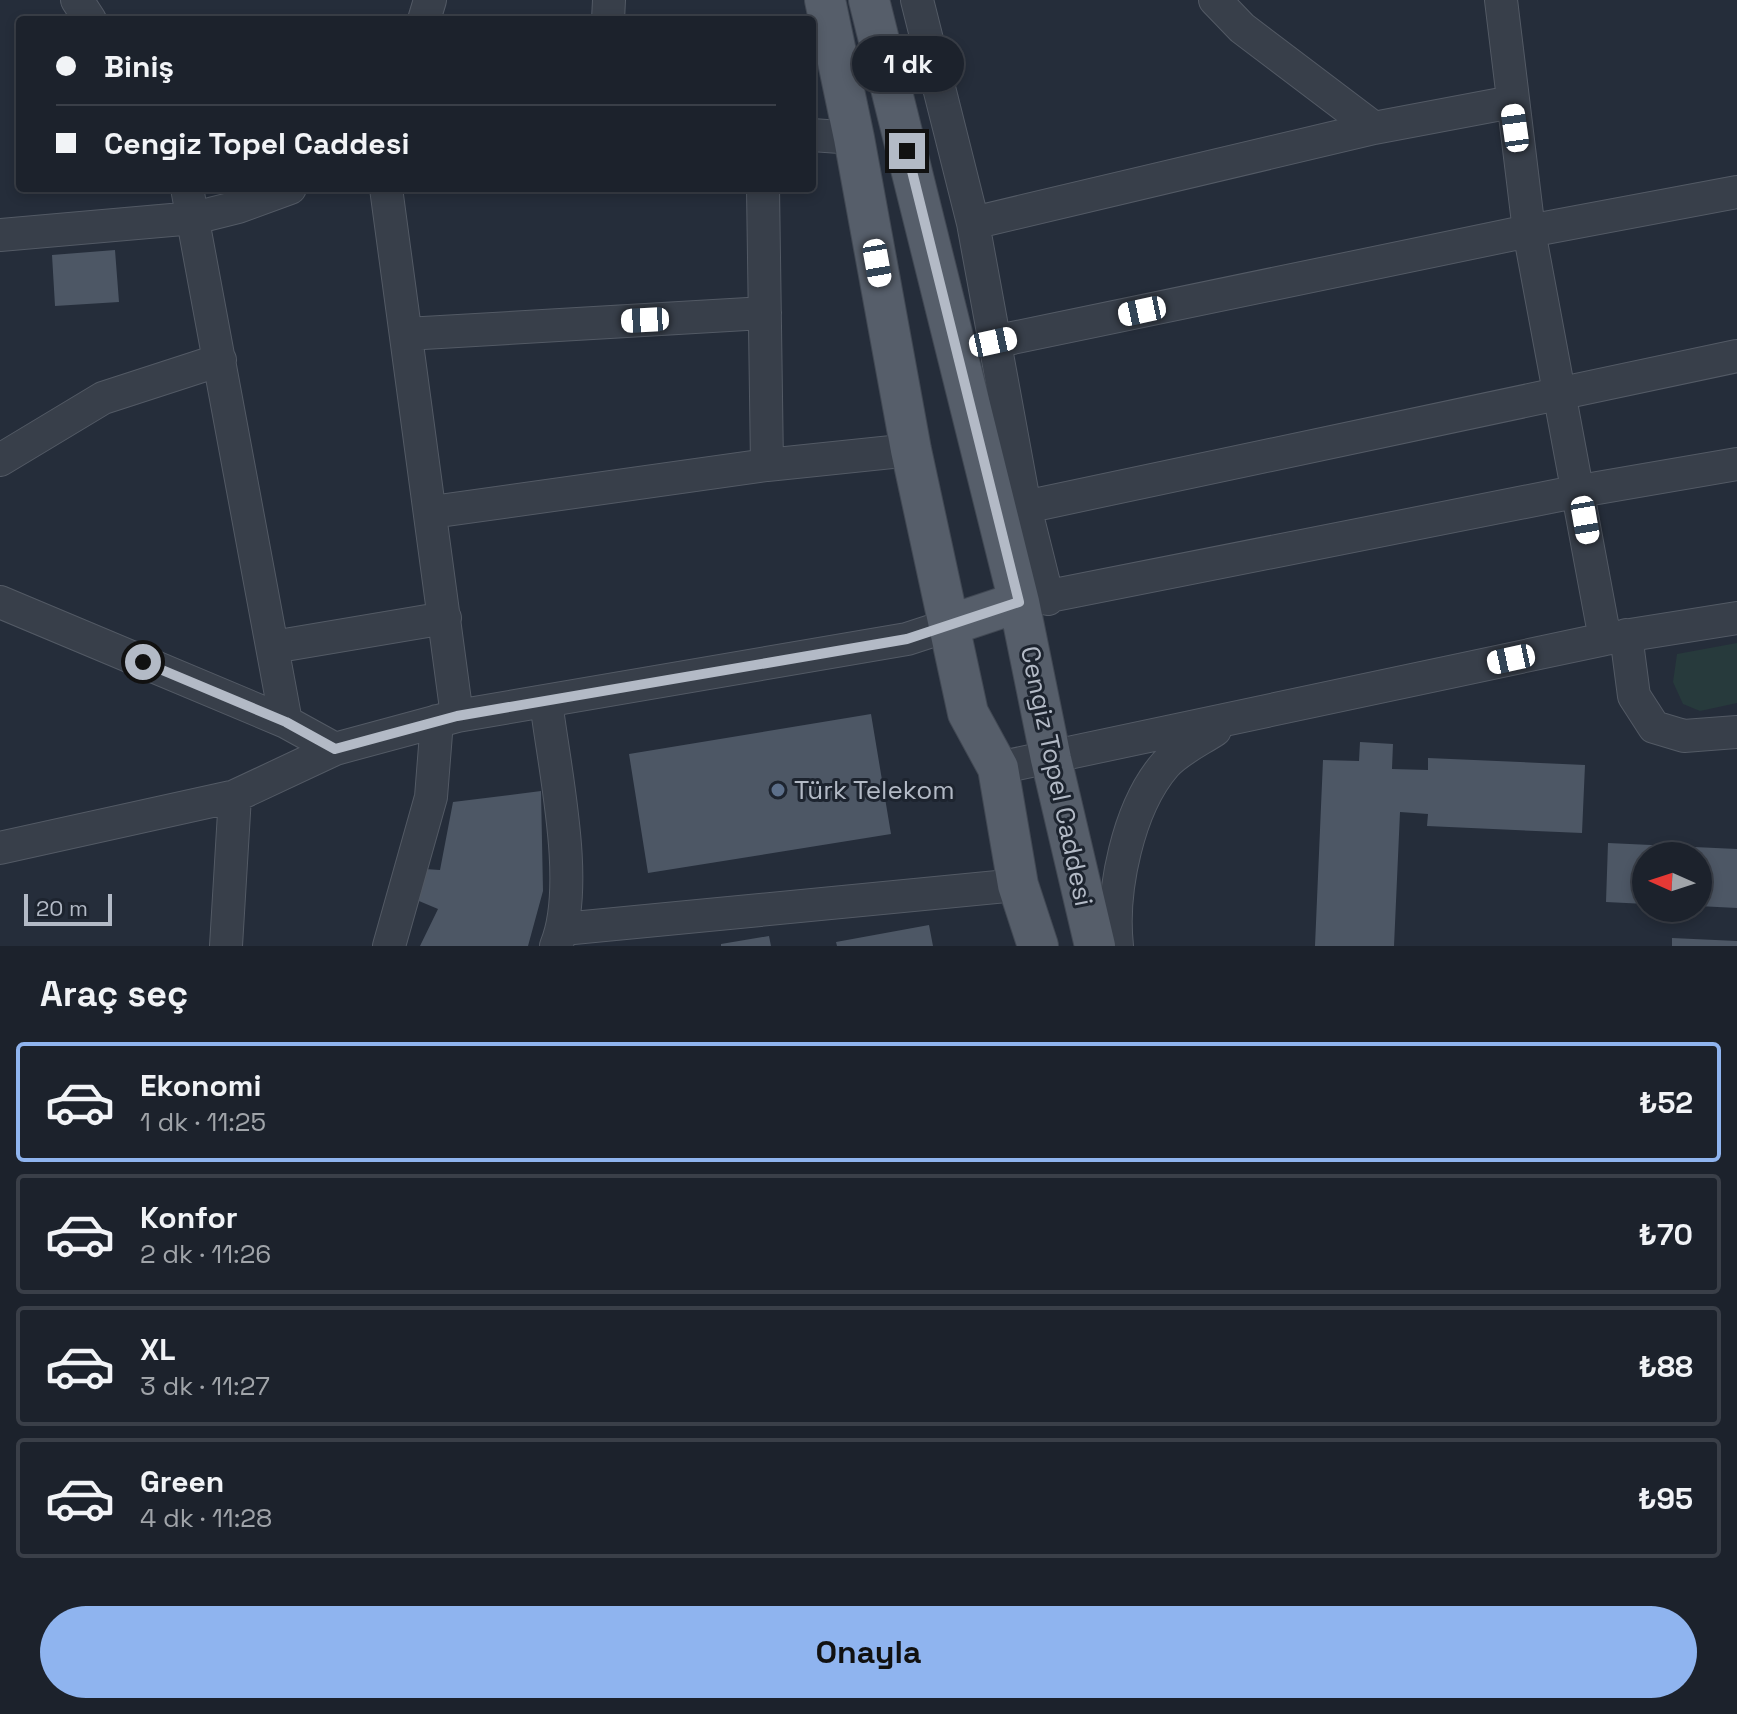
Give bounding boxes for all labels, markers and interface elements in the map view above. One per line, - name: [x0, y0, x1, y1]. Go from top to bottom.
- callout: 1 dk: [851, 35, 963, 91]
- text: Biniş: [104, 47, 174, 86]
- text: 1 dk: [883, 47, 933, 81]
- car: [1500, 103, 1530, 153]
- text: Cengiz Topel Caddesi: [104, 124, 409, 163]
- route end: [889, 133, 925, 169]
- car: [861, 237, 893, 289]
- car: [1116, 294, 1168, 328]
- car: [620, 307, 670, 333]
- car: [967, 325, 1019, 359]
- car: [1569, 494, 1601, 546]
- car: [1485, 642, 1537, 676]
- street label: Cengiz Topel Caddesi: [1013, 643, 1101, 909]
- route start: [125, 644, 161, 680]
- place label: Türk Telekom: [794, 773, 955, 807]
- marker: Türk Telekom: [769, 781, 787, 799]
- north arrow: [1632, 842, 1712, 922]
- map controls: [1632, 842, 1712, 922]
- scale bar: [24, 890, 112, 926]
- text: 20 m: [36, 894, 88, 922]
- text: Araç seç: [40, 971, 188, 1017]
- icon: car: [44, 1066, 116, 1138]
- text: Ekonomi: [140, 1066, 261, 1105]
- text: ₺52: [1639, 1083, 1693, 1122]
- text: 1 dk · 11:25: [140, 1105, 266, 1139]
- icon: car: [44, 1198, 116, 1270]
- text: Konfor: [140, 1198, 238, 1237]
- text: ₺70: [1639, 1215, 1693, 1254]
- text: 2 dk · 11:26: [140, 1237, 271, 1271]
- icon: car: [44, 1330, 116, 1402]
- text: XL: [140, 1330, 176, 1369]
- text: ₺88: [1638, 1347, 1693, 1386]
- text: 3 dk · 11:27: [140, 1369, 270, 1403]
- icon: car: [44, 1462, 116, 1534]
- text: Green: [140, 1462, 224, 1501]
- text: ₺95: [1638, 1479, 1693, 1518]
- text: 4 dk · 11:28: [140, 1501, 272, 1535]
- button: Onayla: [40, 1606, 1697, 1698]

